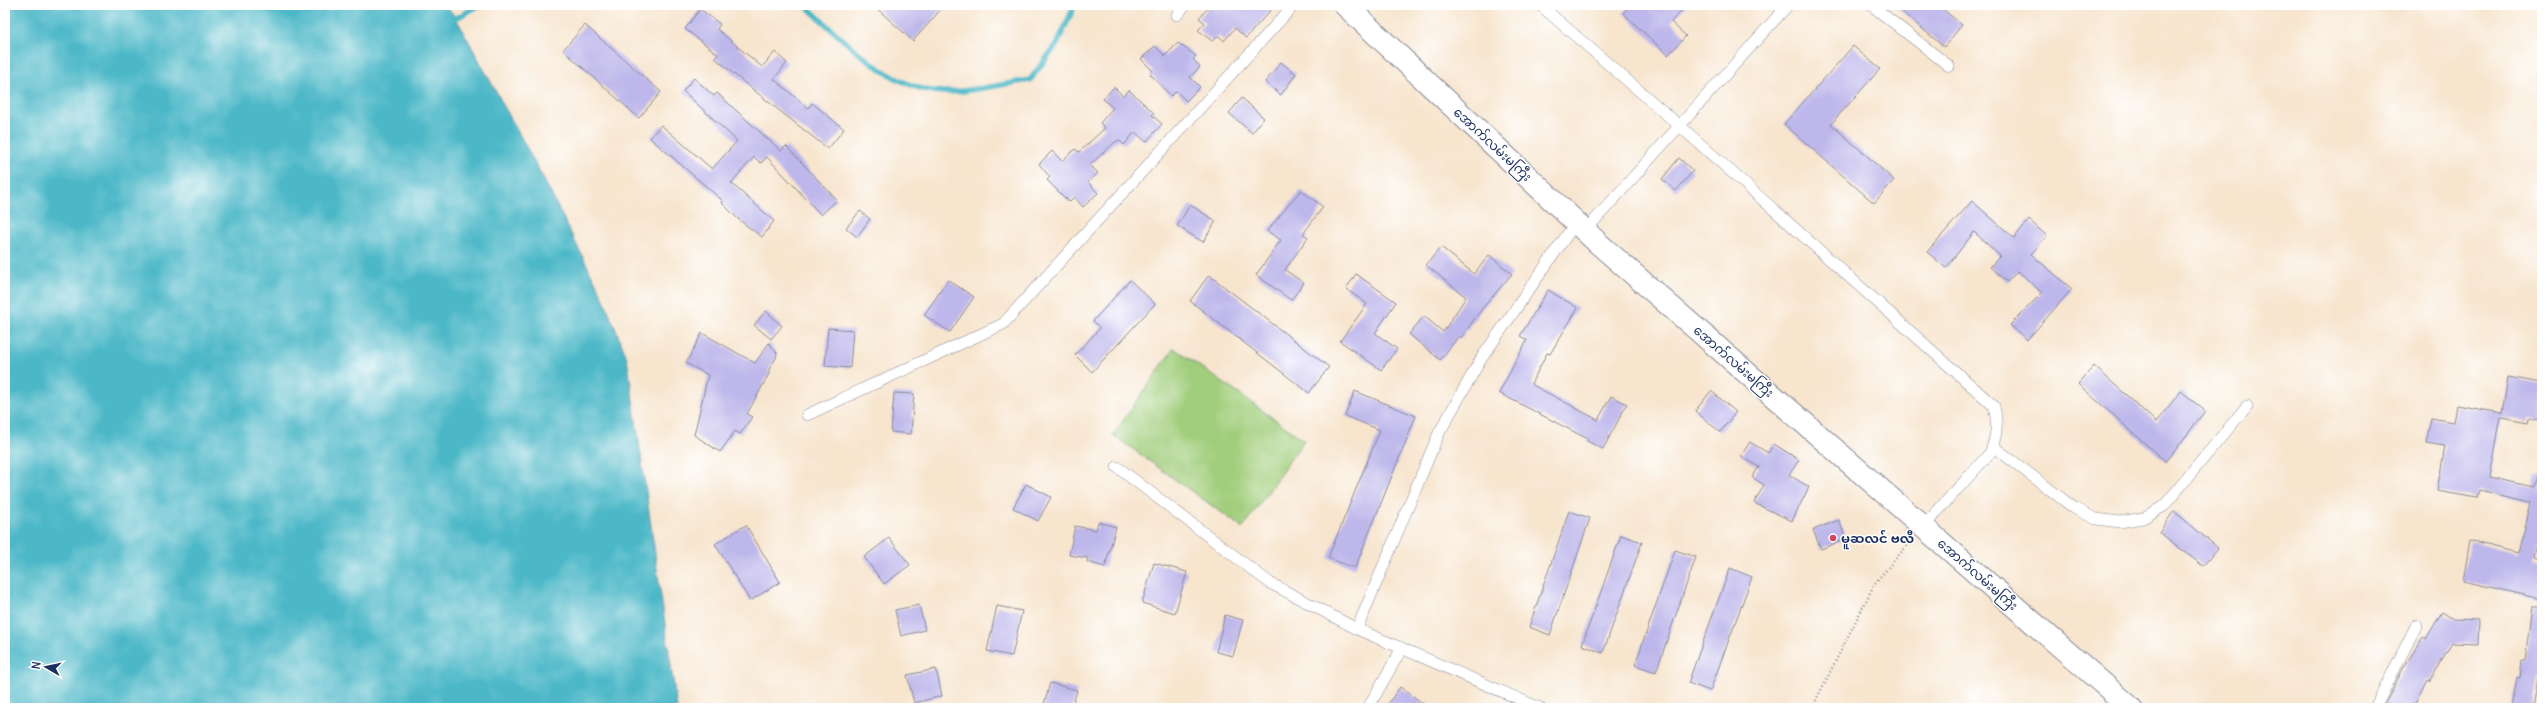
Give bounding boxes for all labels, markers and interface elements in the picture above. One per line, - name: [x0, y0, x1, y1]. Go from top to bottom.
- street label: အောက်လမ်းမကြီး: [1448, 104, 1535, 187]
- street label: အောက်လမ်းမကြီး: [1689, 322, 1777, 403]
- place label: မူဆလင် ဗလီ: [1841, 529, 1914, 550]
- marker: မူဆလင် ဗလီ: [1828, 533, 1838, 543]
- street label: အောက်လမ်းမကြီး: [1933, 535, 2021, 616]
- north arrow: [26, 647, 66, 687]
- text: N: [29, 661, 44, 670]

